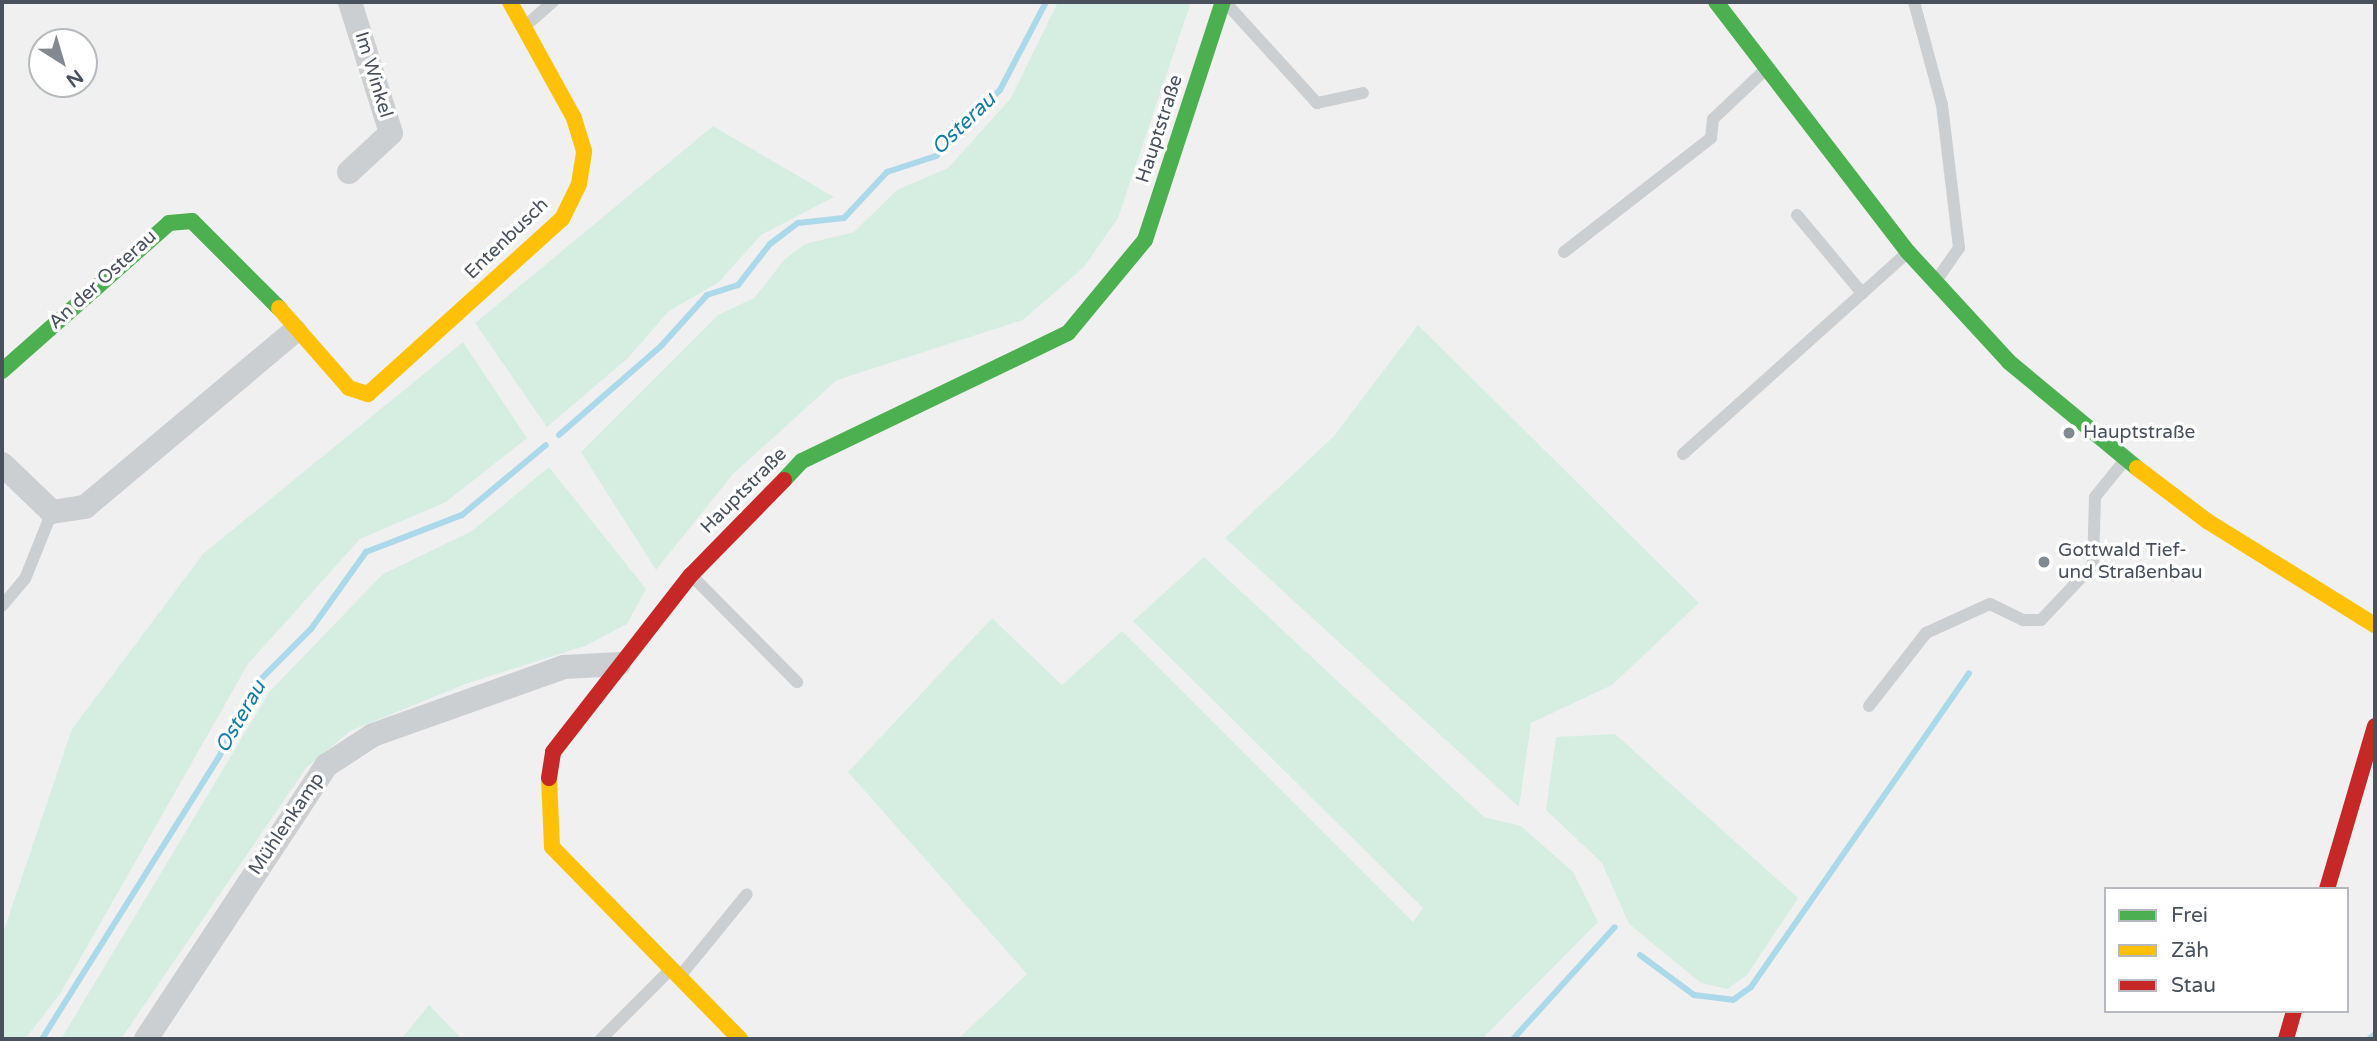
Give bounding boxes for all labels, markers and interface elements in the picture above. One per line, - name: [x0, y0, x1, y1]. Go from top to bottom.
- north arrow: [28, 28, 98, 98]
- street label: Im Winkel: [349, 29, 397, 121]
- text: N: [62, 65, 87, 92]
- street label: Hauptstraße: [1132, 72, 1188, 186]
- water label: Osterau: [927, 87, 1001, 161]
- street label: Entenbusch: [461, 194, 553, 284]
- street label: An der Osterau: [44, 226, 162, 334]
- place label: Hauptstraße: [2083, 422, 2195, 444]
- marker: Hauptstraße: [2061, 425, 2077, 441]
- street label: Hauptstraße: [696, 443, 792, 539]
- place label: Gottwald Tief- und Straßenbau: [2058, 540, 2203, 584]
- marker: Gottwald Tief- und Straßenbau: [2036, 554, 2052, 570]
- water label: Osterau: [210, 676, 272, 758]
- street label: Mühlenkamp: [244, 768, 330, 880]
- legend: [2104, 887, 2349, 1013]
- text: Frei: [2171, 903, 2208, 928]
- text: Zäh: [2171, 938, 2209, 963]
- text: Stau: [2171, 973, 2216, 998]

